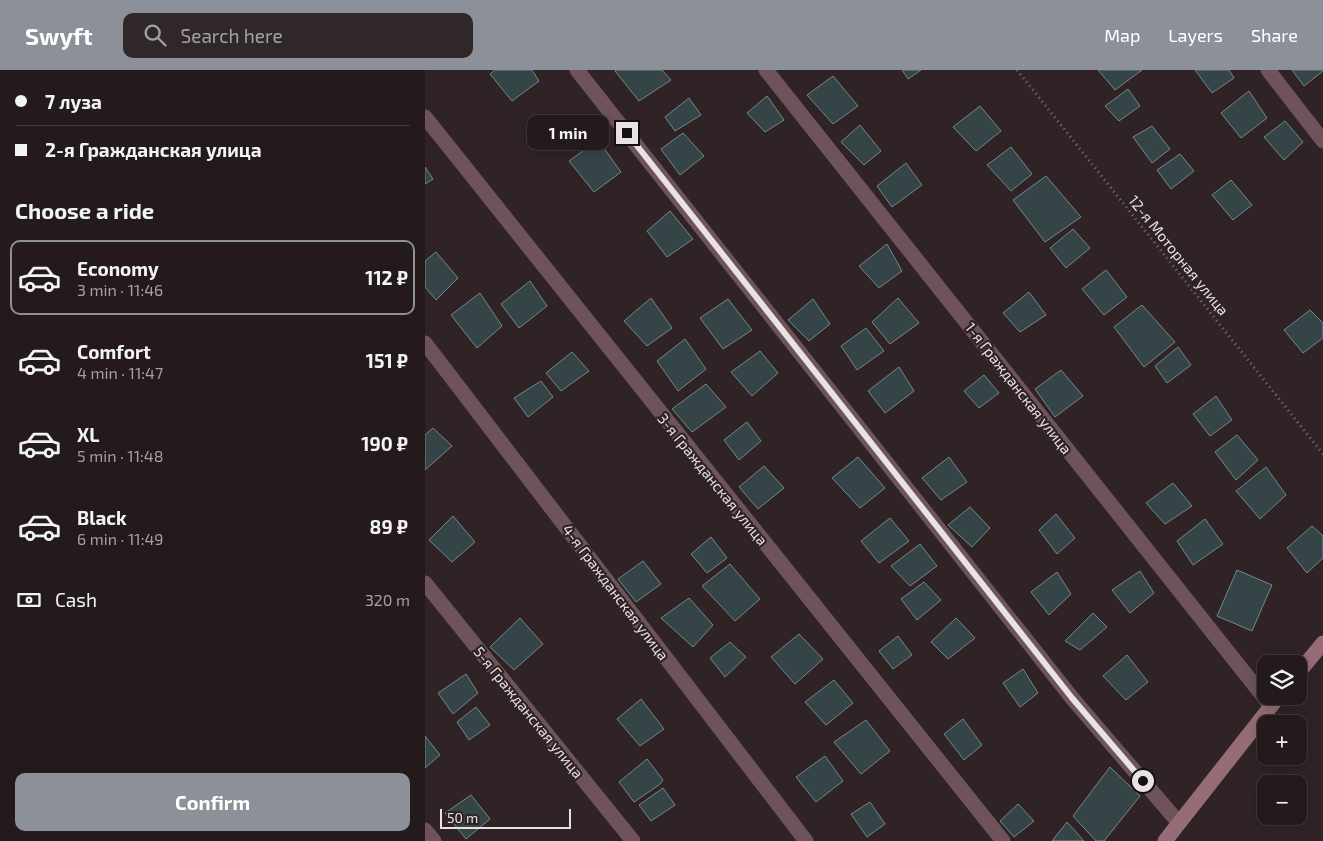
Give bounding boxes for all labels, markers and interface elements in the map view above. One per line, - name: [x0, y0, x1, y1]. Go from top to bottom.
- search box: [123, 13, 473, 58]
- text: Swyft: [25, 21, 93, 50]
- icon: search: [141, 21, 169, 49]
- text: Search here: [181, 24, 283, 47]
- text: Map: [1104, 24, 1140, 46]
- text: Layers: [1168, 24, 1223, 46]
- text: Share: [1251, 24, 1298, 46]
- text: 7 луза: [45, 90, 102, 113]
- callout: 1 min: [527, 116, 609, 150]
- route end: [616, 122, 638, 144]
- text: 1 min: [549, 123, 587, 142]
- text: 2-я Гражданская улица: [45, 138, 262, 161]
- street label: 12-я Моторная улица: [1124, 191, 1233, 319]
- text: Choose a ride: [15, 197, 154, 223]
- icon: car: [17, 255, 62, 300]
- text: Economy: [77, 257, 159, 280]
- text: 112 ₽: [365, 266, 408, 289]
- text: 3 min · 11:46: [77, 280, 163, 299]
- street label: 1-я Гражданская улица: [961, 319, 1076, 458]
- icon: car: [17, 338, 62, 383]
- text: Comfort: [77, 340, 151, 363]
- text: 151 ₽: [366, 349, 408, 372]
- text: 4 min · 11:47: [77, 363, 163, 382]
- street label: 3-я Гражданская улица: [653, 409, 772, 549]
- icon: car: [17, 421, 62, 466]
- text: XL: [77, 423, 99, 446]
- text: 190 ₽: [361, 432, 408, 455]
- text: 5 min · 11:48: [77, 446, 163, 465]
- icon: car: [17, 504, 62, 549]
- text: Black: [77, 506, 127, 529]
- text: 89 ₽: [370, 515, 408, 538]
- street label: 4-я Гражданская улица: [558, 521, 673, 664]
- text: 6 min · 11:49: [77, 529, 163, 548]
- icon: cash: [15, 586, 43, 614]
- text: Cash: [55, 588, 97, 611]
- text: 320 m: [365, 590, 410, 609]
- street label: 5-я Гражданская улица: [470, 643, 588, 782]
- map controls: [1257, 655, 1307, 825]
- button: layers: [1257, 655, 1307, 705]
- button: +: [1257, 715, 1307, 765]
- route start: [1132, 770, 1154, 792]
- button: Confirm: [15, 773, 410, 831]
- button: −: [1257, 775, 1307, 825]
- scale bar: [440, 806, 571, 829]
- text: 50 m: [447, 809, 478, 826]

